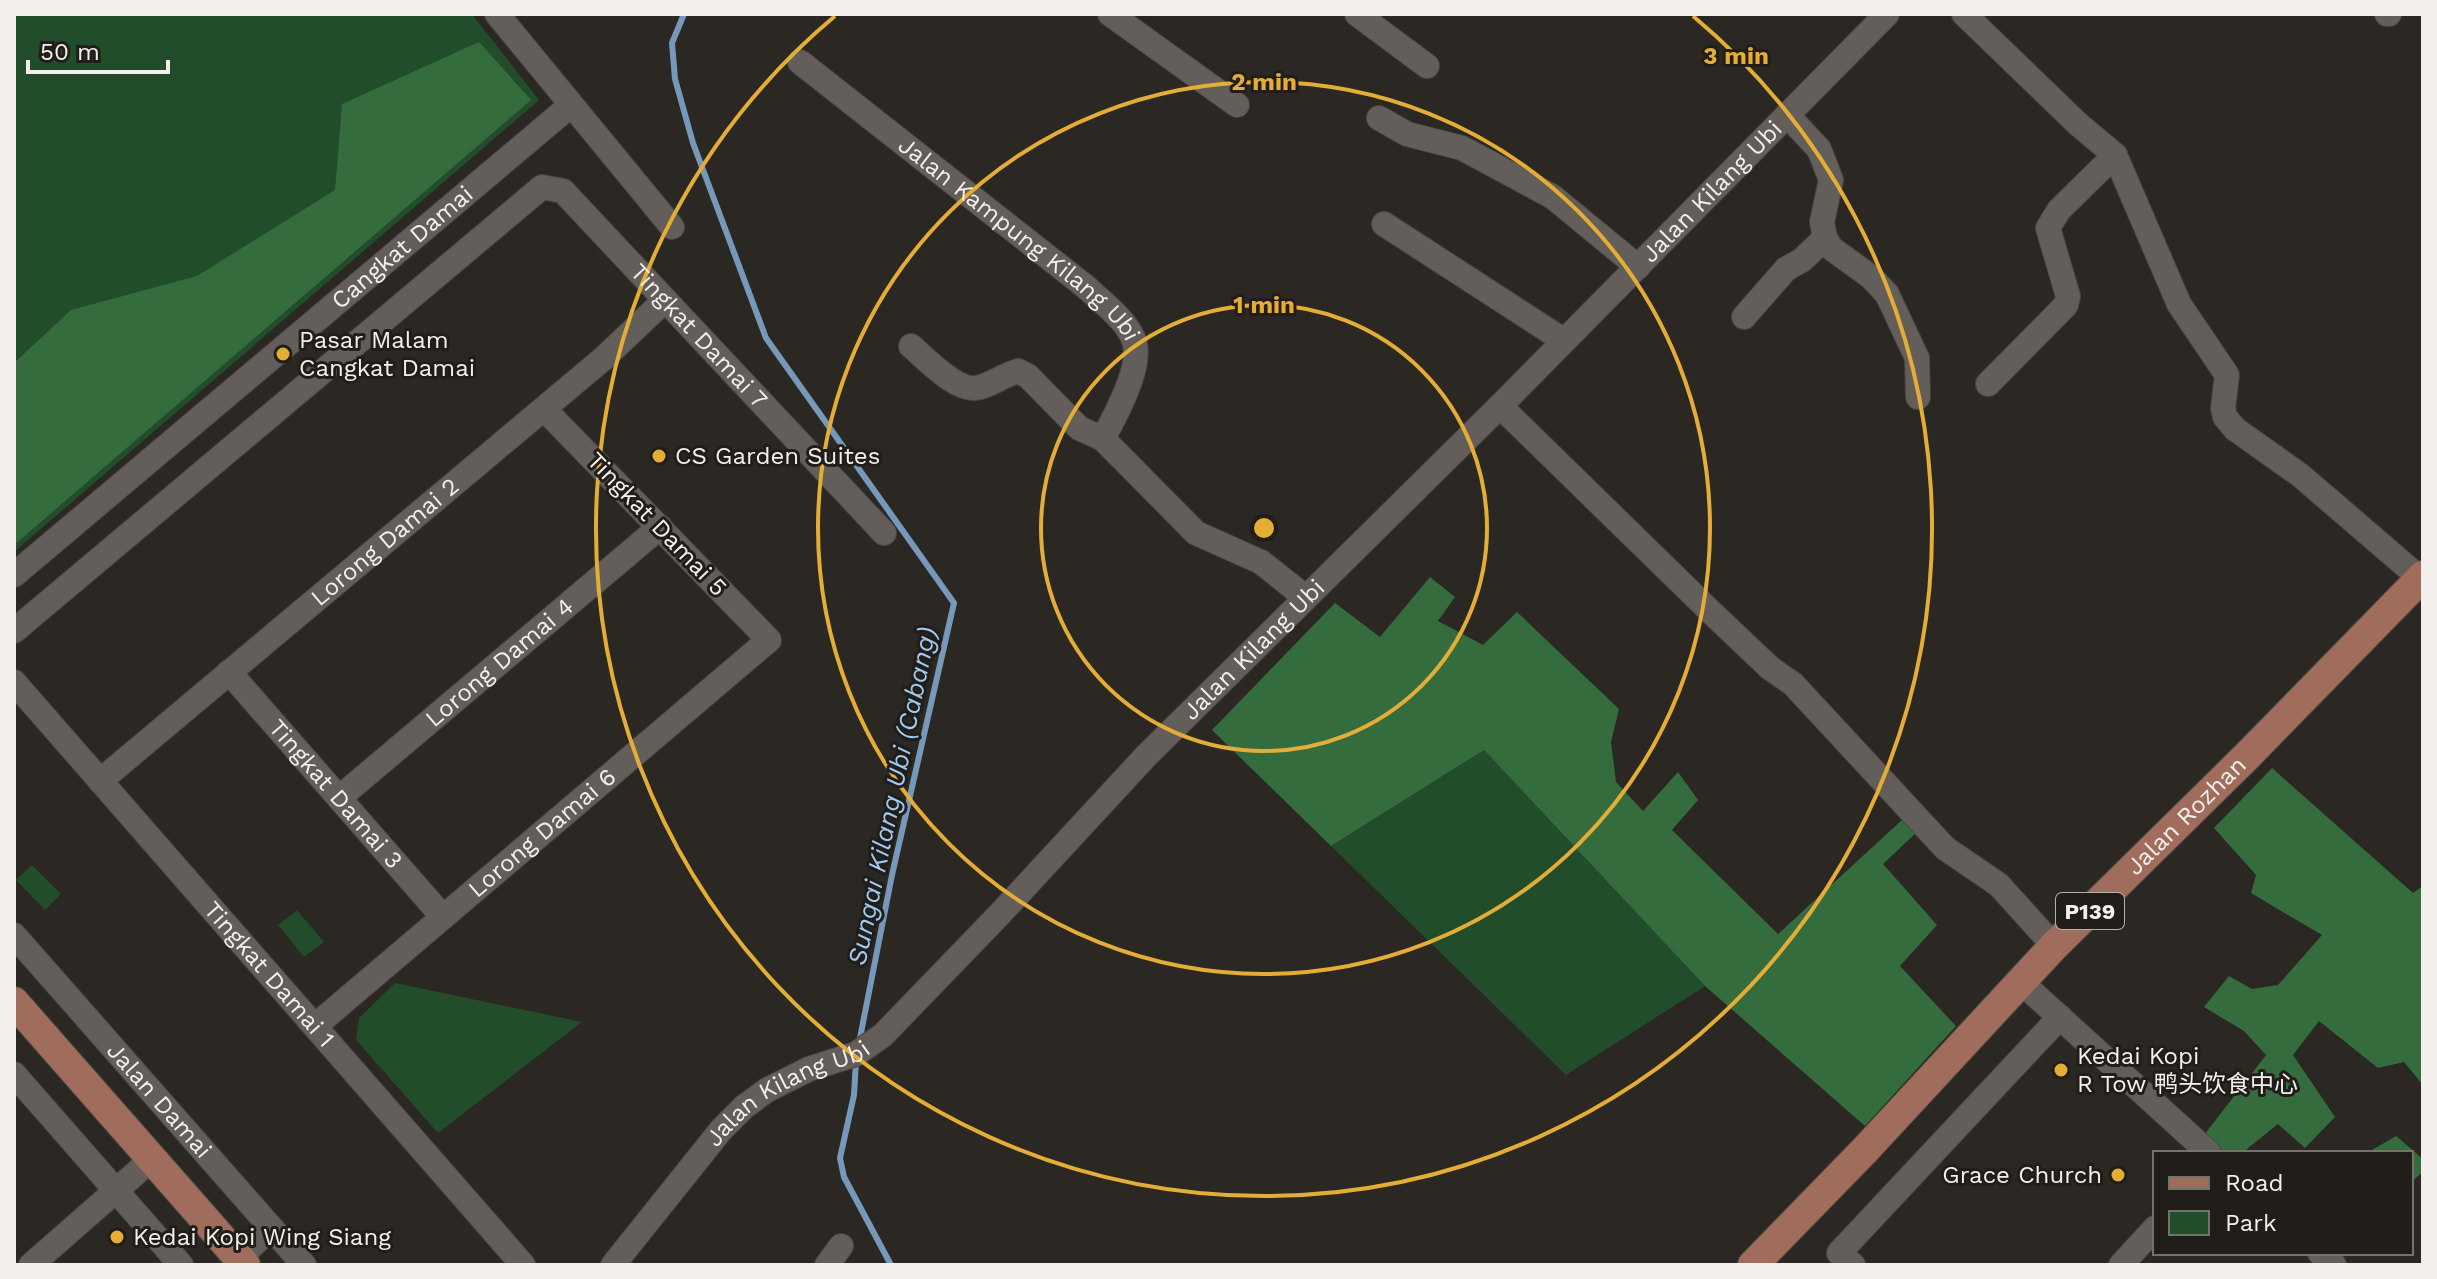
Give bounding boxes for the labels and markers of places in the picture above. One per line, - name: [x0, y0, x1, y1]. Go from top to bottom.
- place label: Pasar Malam Cangkat Damai: [299, 326, 475, 382]
- marker: Pasar Malam Cangkat Damai: [274, 345, 292, 363]
- place label: CS Garden Suites: [675, 442, 880, 470]
- marker: CS Garden Suites: [650, 447, 668, 465]
- centre of rings: [1250, 514, 1278, 542]
- place label: Kedai Kopi R Tow 鸭头饮食中心: [2077, 1042, 2298, 1098]
- marker: Kedai Kopi R Tow 鸭头饮食中心: [2052, 1061, 2070, 1079]
- place label: Grace Church: [1942, 1161, 2102, 1189]
- marker: Grace Church: [2109, 1166, 2127, 1184]
- place label: Kedai Kopi Wing Siang: [133, 1223, 391, 1251]
- marker: Kedai Kopi Wing Siang: [108, 1228, 126, 1246]

